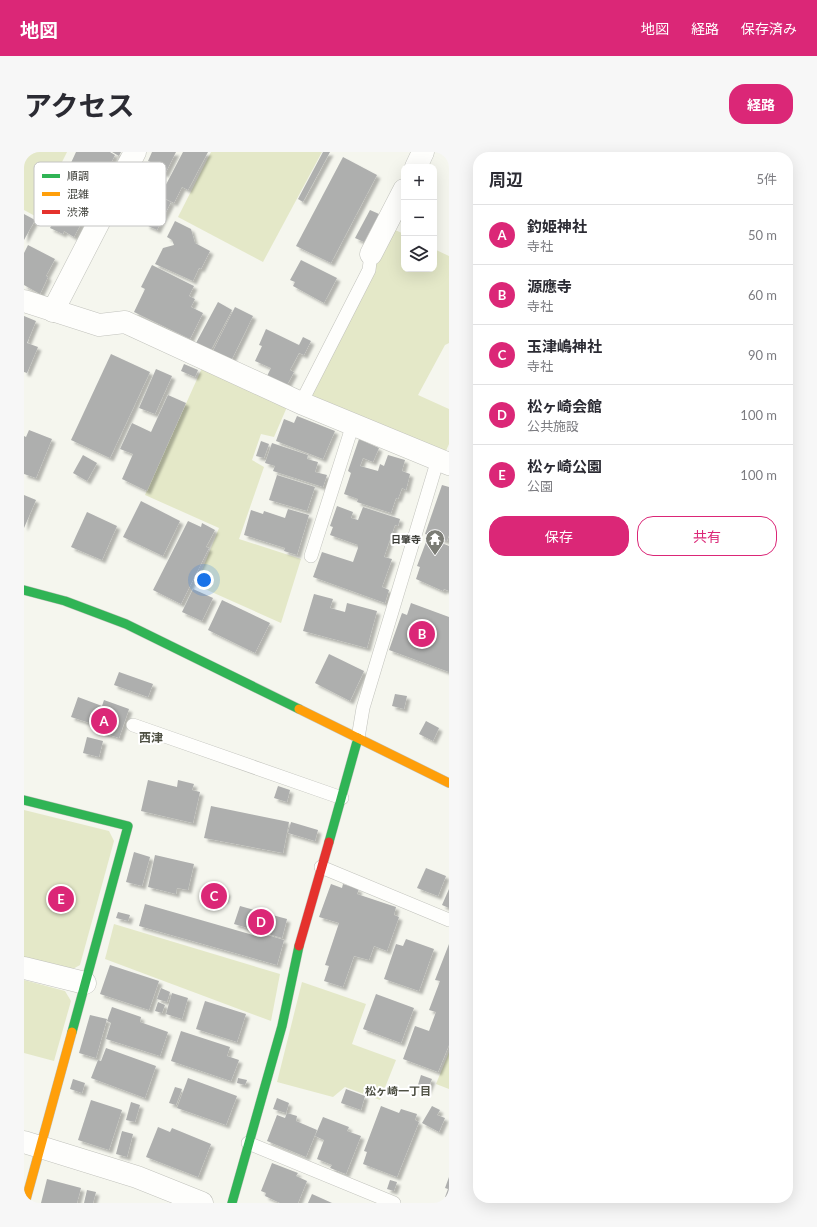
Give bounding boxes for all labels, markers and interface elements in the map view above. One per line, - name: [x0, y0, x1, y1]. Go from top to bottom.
- text: 地図: [20, 18, 58, 41]
- text: 地図: [641, 20, 669, 37]
- text: 経路: [691, 20, 719, 37]
- text: 保存済み: [741, 20, 797, 37]
- button: 経路: [729, 84, 793, 124]
- text: アクセス: [24, 88, 135, 122]
- legend: [34, 162, 166, 226]
- map controls: [401, 164, 437, 272]
- button: +: [401, 164, 437, 200]
- text: 順調: [67, 169, 89, 182]
- text: 周辺: [489, 169, 523, 190]
- text: 5件: [756, 171, 777, 187]
- text: 混雑: [67, 187, 89, 200]
- button: −: [401, 200, 437, 236]
- text: 渋滞: [67, 205, 89, 218]
- text: 釣姫神社: [527, 217, 587, 235]
- text: A: [497, 227, 507, 243]
- text: 50 m: [748, 227, 777, 243]
- button: layers: [401, 236, 437, 272]
- text: 寺社: [527, 238, 553, 254]
- text: 源應寺: [527, 277, 572, 295]
- text: B: [498, 287, 506, 303]
- text: 60 m: [748, 287, 777, 303]
- text: 寺社: [527, 298, 553, 314]
- text: 玉津嶋神社: [527, 337, 602, 355]
- text: C: [498, 347, 506, 363]
- text: 90 m: [748, 347, 777, 363]
- text: 寺社: [527, 358, 553, 374]
- text: 松ヶ崎会館: [527, 397, 602, 415]
- text: D: [497, 407, 507, 423]
- text: 100 m: [740, 407, 777, 423]
- text: 公共施設: [527, 418, 579, 434]
- text: 松ヶ崎公園: [527, 457, 602, 475]
- text: E: [498, 467, 506, 483]
- text: 100 m: [740, 467, 777, 483]
- text: 公園: [527, 478, 553, 494]
- button: 保存: [489, 516, 629, 556]
- button: 共有: [637, 516, 777, 556]
- temple icon: 日肇寺: [424, 528, 446, 556]
- place label: 日肇寺: [391, 533, 421, 545]
- your location: [194, 570, 214, 590]
- pin: B: [409, 619, 435, 649]
- pin: A: [91, 706, 117, 736]
- district label: 西津: [139, 730, 163, 745]
- pin: C: [201, 881, 227, 911]
- pin: E: [48, 884, 74, 914]
- pin: D: [248, 907, 274, 937]
- district label: 松ヶ崎一丁目: [365, 1084, 431, 1097]

